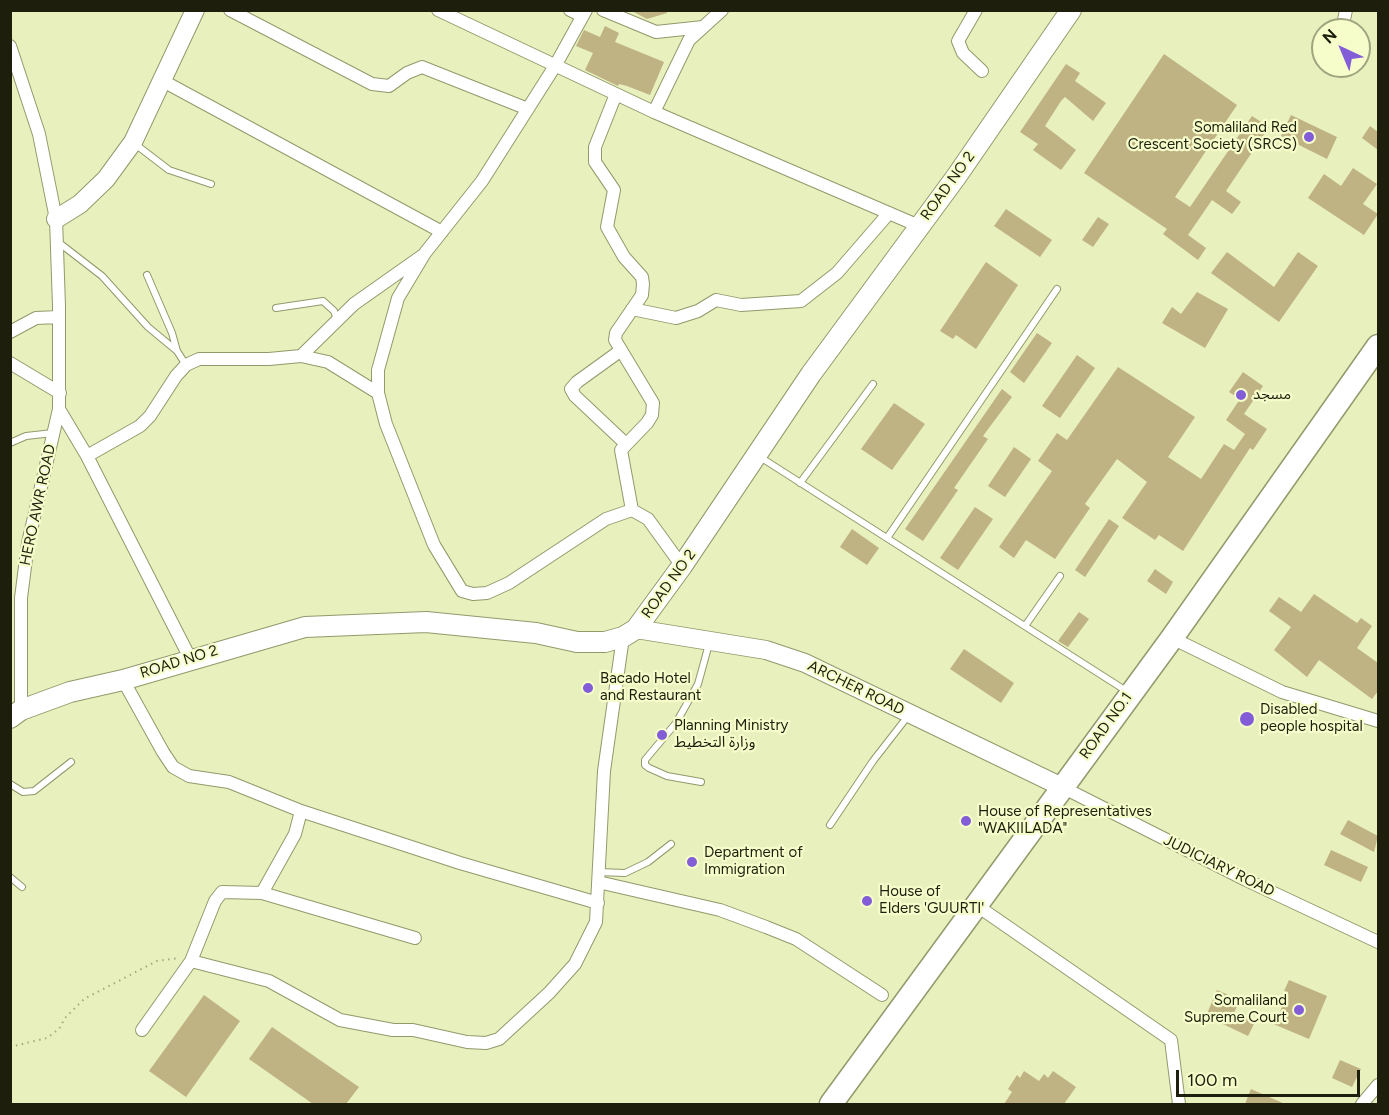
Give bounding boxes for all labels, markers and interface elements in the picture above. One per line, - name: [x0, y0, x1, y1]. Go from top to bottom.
- north arrow: [1311, 18, 1371, 78]
- text: N: [1318, 25, 1341, 47]
- place label: Somaliland Red Crescent Society (SRCS): [1128, 119, 1297, 154]
- marker: Somaliland Red Crescent Society (SRCS): [1302, 130, 1316, 144]
- street label: ROAD NO 2: [917, 148, 979, 224]
- place label: مسجد: [1253, 386, 1291, 404]
- marker: مسجد: [1234, 388, 1248, 402]
- street label: HERO AWR ROAD: [16, 443, 60, 567]
- street label: ROAD NO 2: [638, 546, 700, 622]
- street label: ROAD NO 2: [138, 642, 220, 682]
- street label: ARCHER ROAD: [805, 657, 907, 719]
- place label: Bacado Hotel and Restaurant: [600, 670, 701, 705]
- marker: Bacado Hotel and Restaurant: [581, 681, 595, 695]
- street label: ROAD NO.1: [1076, 689, 1136, 763]
- place label: Disabled people hospital: [1260, 701, 1363, 736]
- marker: Disabled people hospital: [1238, 710, 1256, 728]
- place label: Planning Ministry وزارة التخطيط: [674, 717, 788, 752]
- marker: Planning Ministry وزارة التخطيط: [655, 728, 669, 742]
- place label: House of Representatives "WAKIILADA": [978, 803, 1152, 838]
- marker: House of Representatives "WAKIILADA": [959, 814, 973, 828]
- street label: JUDICIARY ROAD: [1160, 831, 1278, 901]
- place label: Department of Immigration: [704, 844, 803, 879]
- marker: Department of Immigration: [685, 855, 699, 869]
- place label: House of Elders 'GUURTI': [879, 883, 984, 918]
- marker: House of Elders 'GUURTI': [860, 894, 874, 908]
- place label: Somaliland Supreme Court: [1184, 992, 1287, 1027]
- marker: Somaliland Supreme Court: [1292, 1003, 1306, 1017]
- scale bar: [1179, 1058, 1364, 1096]
- text: 100 m: [1187, 1069, 1237, 1091]

